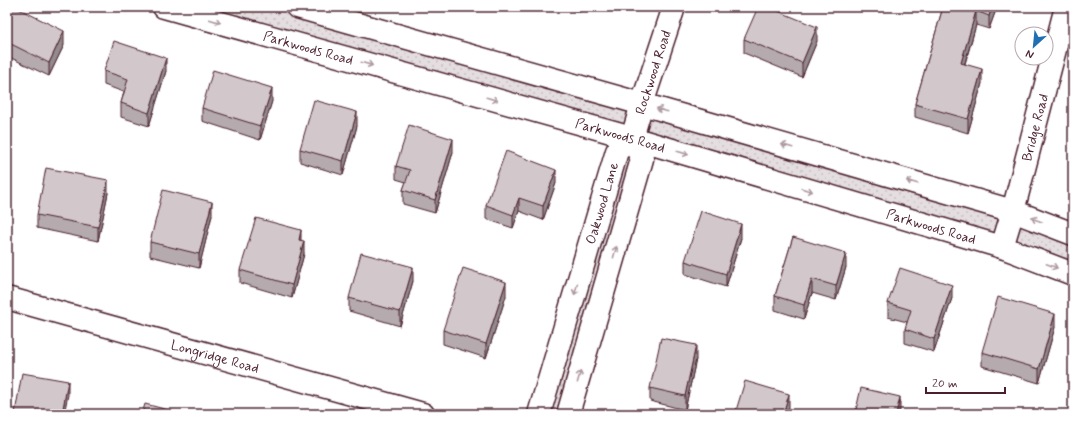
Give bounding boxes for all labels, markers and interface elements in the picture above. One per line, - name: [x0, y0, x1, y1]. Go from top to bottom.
- one-way arrow: [208, 18, 221, 25]
- north arrow: [1014, 26, 1054, 66]
- street label: Parkwoods Road: [261, 27, 355, 70]
- street label: Rockwood Road: [631, 28, 676, 117]
- text: N: [1023, 46, 1036, 62]
- one-way arrow: [360, 61, 373, 68]
- street label: Bridge Road: [1018, 92, 1053, 163]
- one-way arrow: [485, 96, 498, 103]
- one-way arrow: [656, 106, 669, 113]
- street label: Parkwoods Road: [573, 115, 667, 157]
- one-way arrow: [781, 142, 794, 149]
- one-way arrow: [676, 150, 689, 157]
- street label: Oakwood Lane: [582, 160, 623, 246]
- one-way arrow: [906, 178, 919, 185]
- one-way arrow: [801, 187, 814, 194]
- street label: Parkwoods Road: [884, 205, 978, 249]
- one-way arrow: [1031, 216, 1043, 224]
- one-way arrow: [612, 245, 619, 258]
- one-way arrow: [1045, 263, 1057, 271]
- one-way arrow: [572, 283, 579, 296]
- street label: Longridge Road: [169, 336, 261, 378]
- scale bar: [926, 369, 1005, 395]
- one-way arrow: [576, 370, 583, 383]
- text: 20 m: [932, 376, 958, 392]

